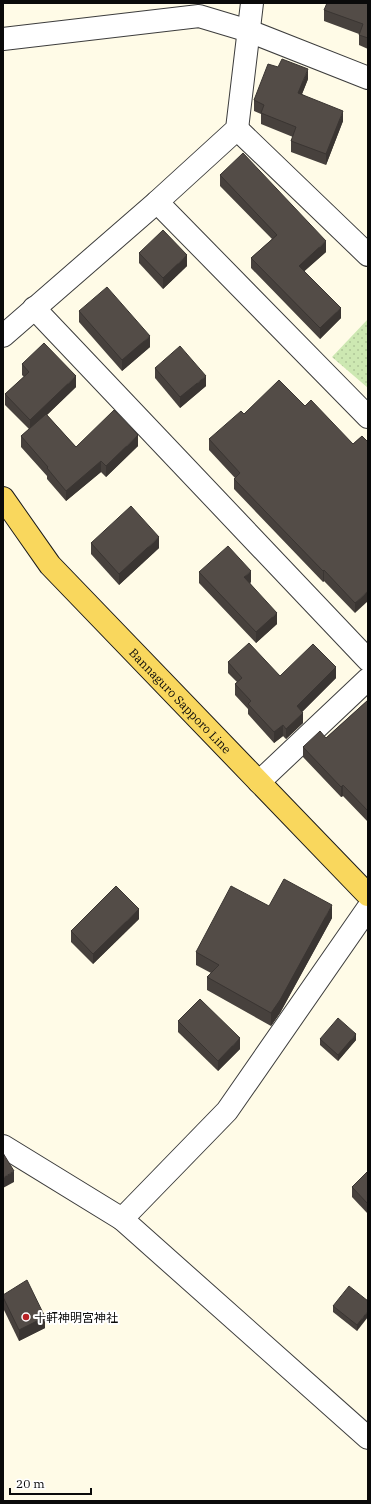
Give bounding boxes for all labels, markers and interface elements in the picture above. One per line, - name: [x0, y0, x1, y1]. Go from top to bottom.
- street label: Bannaguro Sapporo Line: [126, 645, 235, 756]
- place label: 十軒神明宮神社: [34, 1310, 118, 1325]
- marker: 十軒神明宮神社: [21, 1312, 31, 1322]
- scale bar: [10, 1470, 91, 1496]
- text: 20 m: [16, 1476, 45, 1491]

